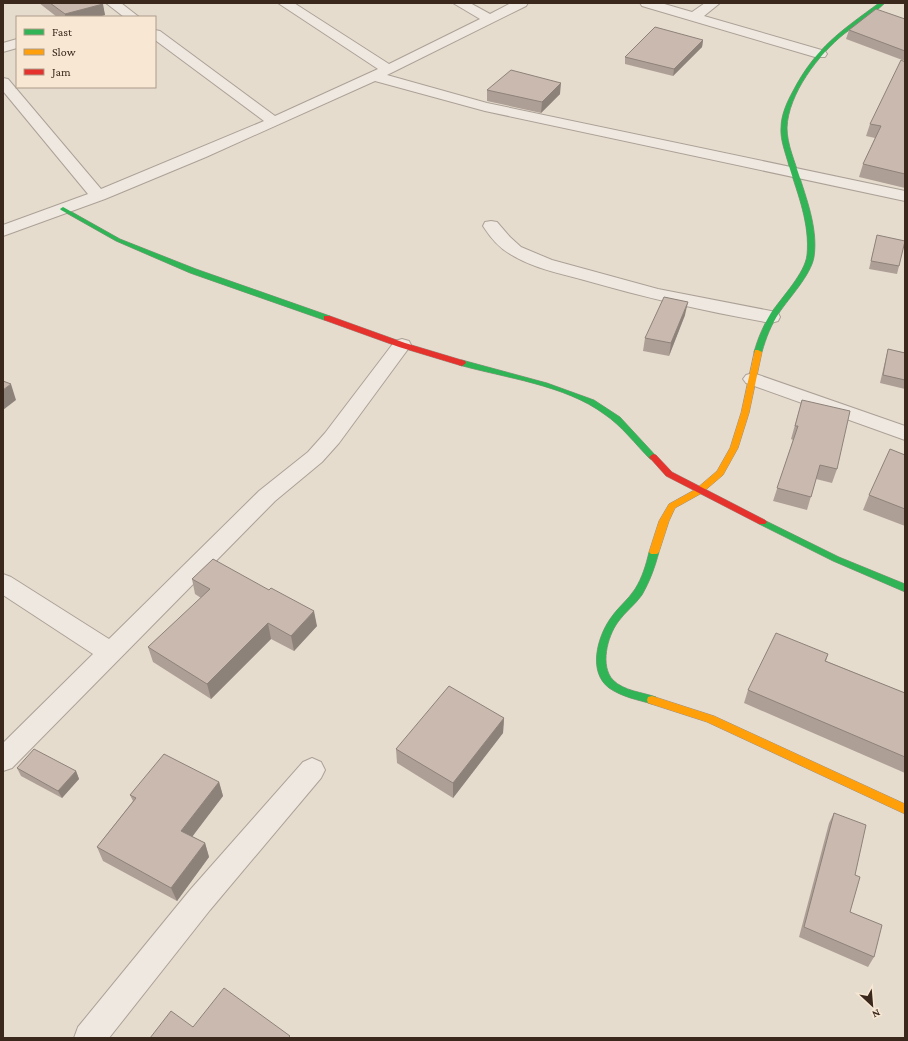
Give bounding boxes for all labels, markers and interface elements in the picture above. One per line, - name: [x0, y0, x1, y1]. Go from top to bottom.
- legend: [16, 16, 156, 88]
- text: Fast: [52, 25, 73, 39]
- text: Slow: [52, 45, 76, 59]
- text: Jam: [51, 65, 71, 79]
- north arrow: [852, 985, 892, 1025]
- text: N: [870, 1007, 882, 1021]

